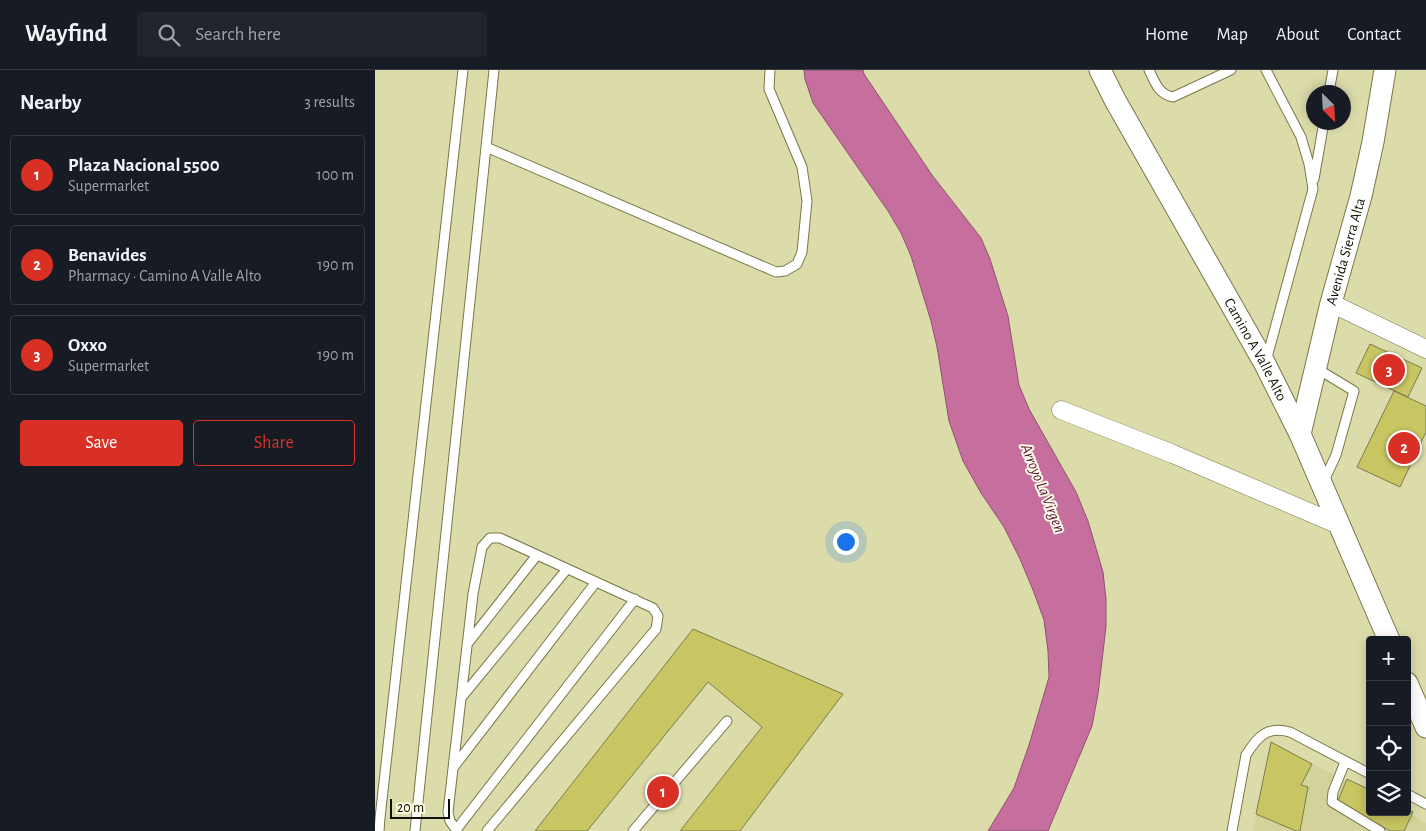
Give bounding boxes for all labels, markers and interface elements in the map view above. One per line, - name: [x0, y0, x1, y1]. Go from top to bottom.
- search box: [137, 12, 487, 57]
- icon: search: [155, 21, 183, 49]
- text: Wayfind: [25, 22, 107, 46]
- text: Search here: [195, 25, 281, 44]
- text: Home: [1145, 26, 1188, 44]
- text: Map: [1216, 26, 1248, 44]
- text: About: [1276, 26, 1319, 44]
- text: Contact: [1347, 26, 1401, 44]
- north arrow: [1306, 85, 1351, 130]
- text: Nearby: [20, 92, 81, 113]
- text: 3 results: [304, 94, 355, 110]
- text: Plaza Nacional 5500: [68, 156, 220, 175]
- text: 1: [34, 167, 40, 183]
- text: 100 m: [316, 167, 354, 183]
- text: Supermarket: [68, 178, 149, 194]
- street label: Avenida Sierra Alta: [1324, 196, 1368, 307]
- text: Benavides: [68, 246, 147, 265]
- text: 2: [33, 257, 41, 273]
- text: 190 m: [317, 257, 354, 273]
- text: Pharmacy · Camino A Valle Alto: [68, 268, 261, 284]
- street label: Camino A Valle Alto: [1221, 296, 1289, 404]
- text: Oxxo: [68, 336, 107, 355]
- text: 3: [34, 347, 40, 363]
- text: 190 m: [317, 347, 354, 363]
- pin: 3: [1373, 351, 1405, 389]
- text: Supermarket: [68, 358, 149, 374]
- button: Save: [20, 420, 183, 466]
- button: Share: [193, 420, 355, 466]
- pin: 2: [1388, 429, 1420, 467]
- water label: Arroyo La Virgen: [1018, 441, 1068, 535]
- your location: [833, 529, 859, 555]
- map controls: [1366, 636, 1411, 816]
- button: +: [1366, 636, 1411, 681]
- button: −: [1366, 681, 1411, 726]
- button: locate: [1366, 726, 1411, 771]
- button: layers: [1366, 771, 1411, 816]
- pin: 1: [647, 773, 679, 811]
- scale bar: [390, 796, 450, 819]
- text: 20 m: [397, 801, 424, 815]

